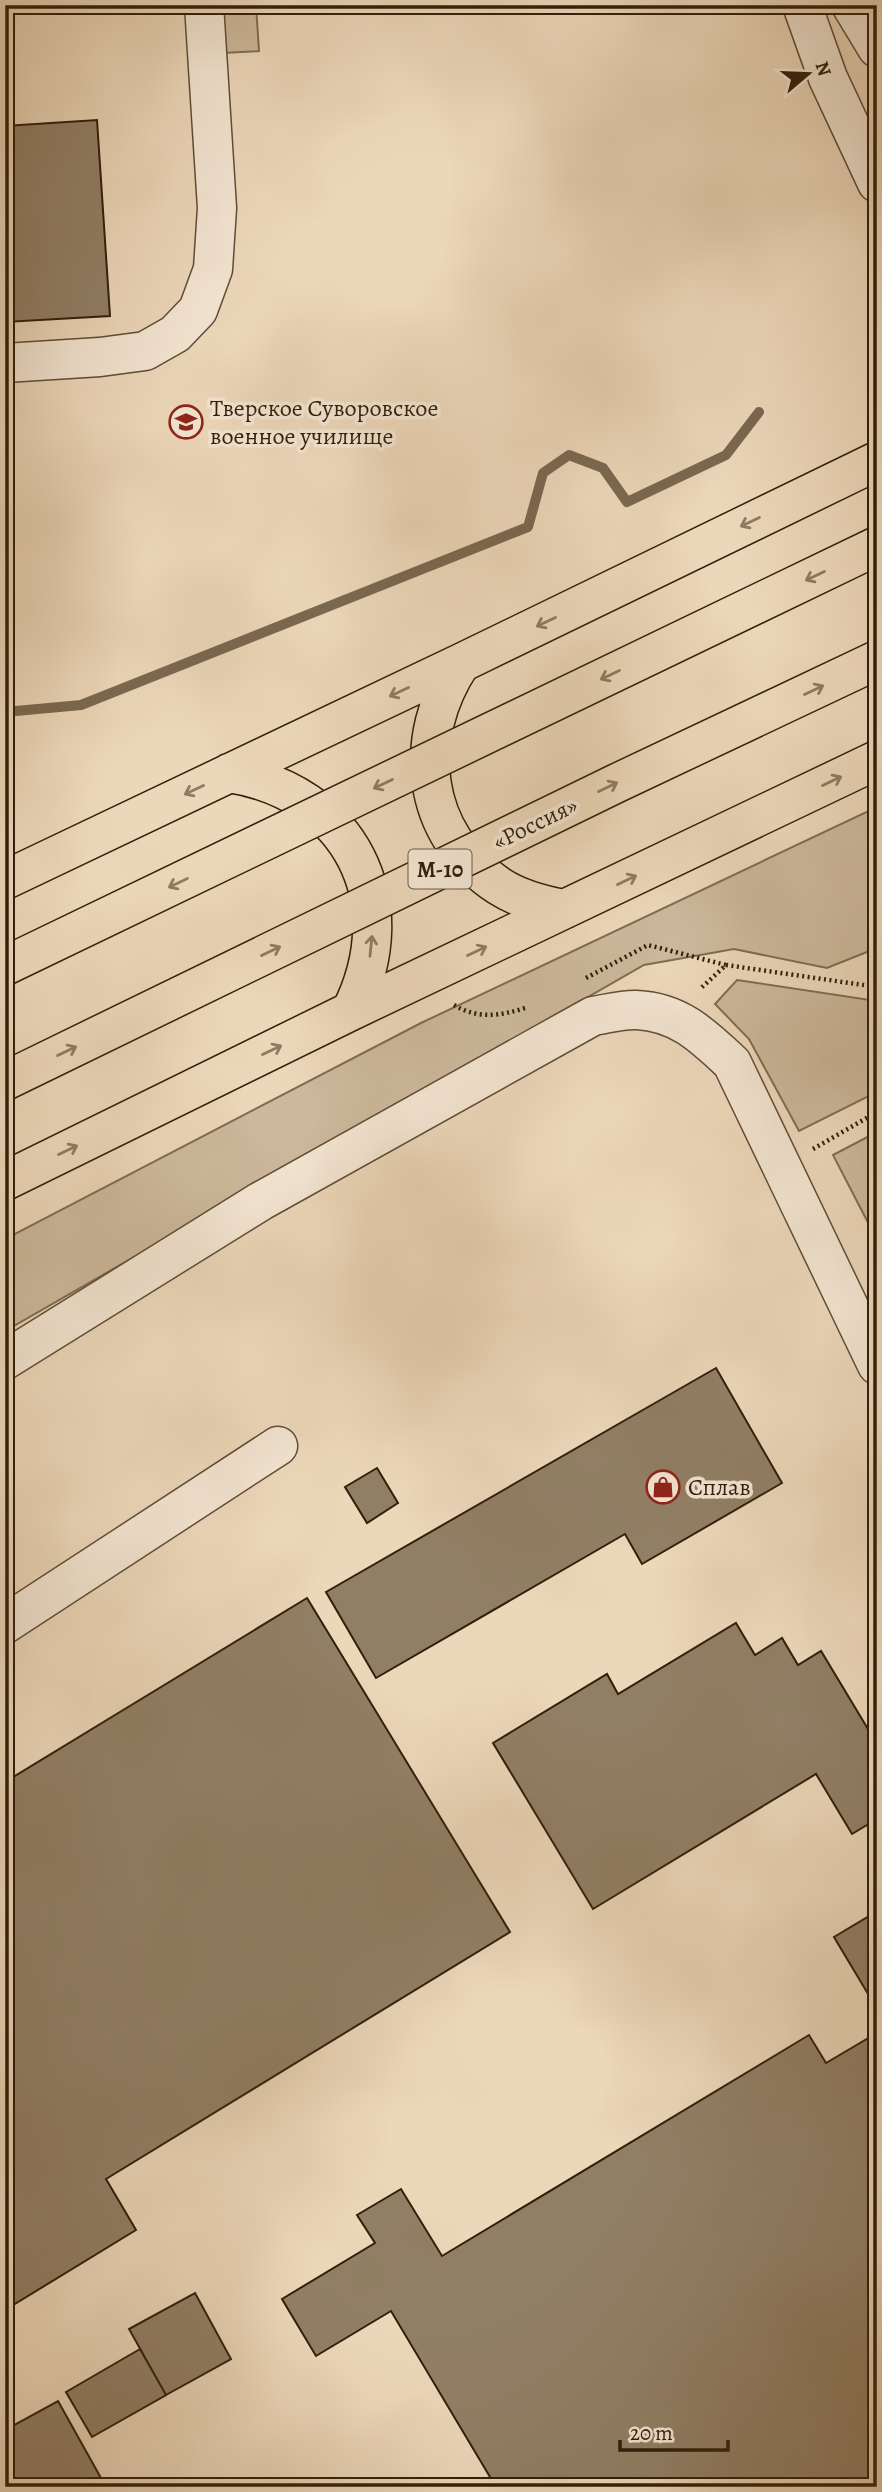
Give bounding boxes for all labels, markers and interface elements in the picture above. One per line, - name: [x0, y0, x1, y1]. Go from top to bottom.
- north arrow: [774, 38, 844, 108]
- text: N: [809, 58, 838, 80]
- place label: Тверское Суворовское военное училище: [210, 392, 438, 452]
- school or university icon: Тверское Суворовское военное училище: [167, 403, 205, 441]
- one-way arrow: [740, 516, 761, 530]
- one-way arrow: [805, 570, 826, 583]
- one-way arrow: [536, 616, 557, 629]
- one-way arrow: [600, 668, 621, 682]
- one-way arrow: [803, 683, 824, 696]
- one-way arrow: [389, 687, 410, 700]
- one-way arrow: [821, 774, 842, 788]
- one-way arrow: [373, 778, 394, 791]
- one-way arrow: [597, 780, 618, 794]
- one-way arrow: [184, 783, 205, 797]
- street label: «Россия»: [487, 789, 583, 857]
- road number: М-10: [408, 849, 472, 888]
- one-way arrow: [615, 873, 637, 886]
- one-way arrow: [168, 876, 189, 890]
- one-way arrow: [365, 935, 378, 958]
- one-way arrow: [260, 944, 281, 958]
- one-way arrow: [466, 944, 487, 957]
- one-way arrow: [261, 1042, 282, 1056]
- one-way arrow: [56, 1043, 77, 1057]
- one-way arrow: [57, 1143, 78, 1157]
- shop icon: Сплав: [644, 1468, 682, 1506]
- place label: Сплав: [688, 1471, 751, 1503]
- scale bar: [620, 2408, 728, 2452]
- text: 20 m: [630, 2419, 673, 2447]

